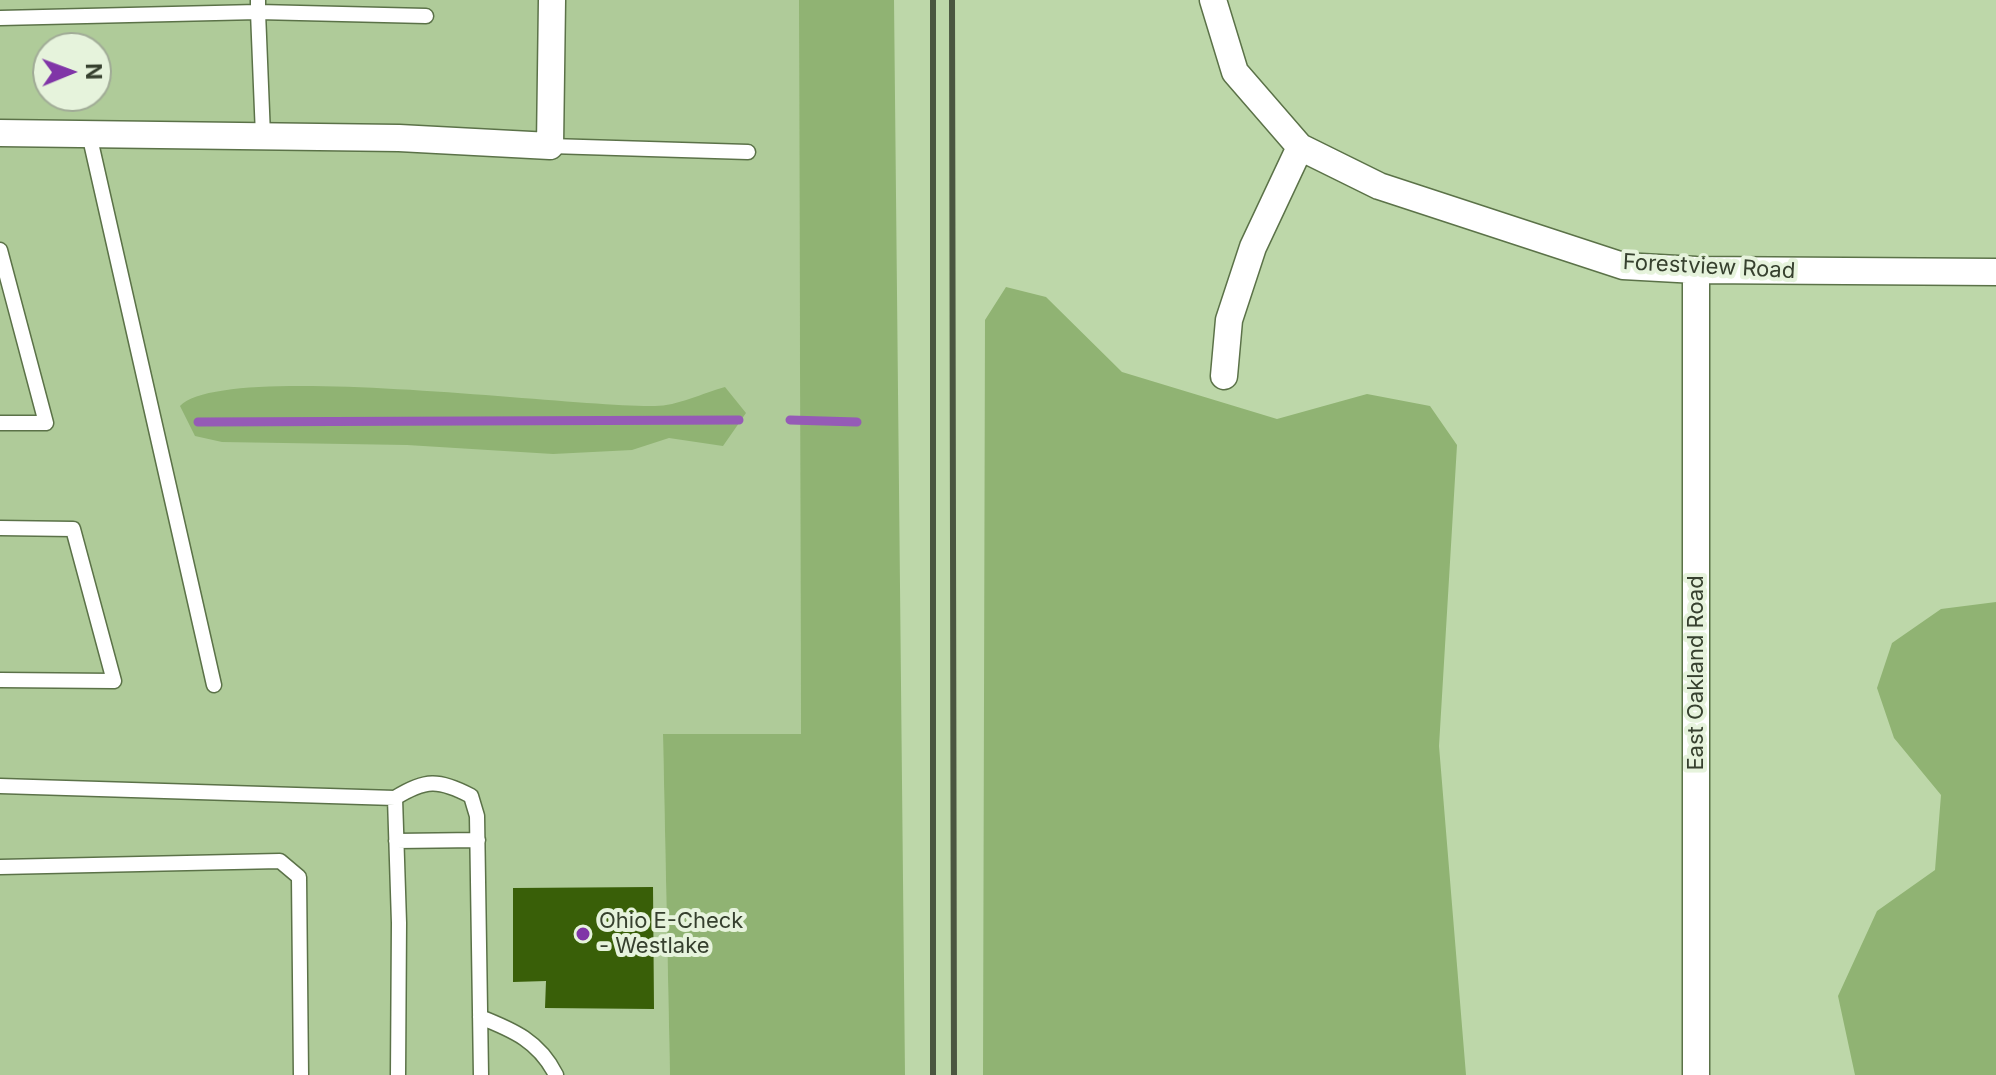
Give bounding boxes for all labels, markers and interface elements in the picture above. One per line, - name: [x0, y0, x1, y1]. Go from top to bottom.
- north arrow: [32, 32, 112, 112]
- text: N: [81, 63, 107, 80]
- street label: Forestview Road: [1622, 249, 1796, 285]
- street label: East Oakland Road: [1683, 575, 1709, 771]
- place label: Ohio E-Check - Westlake: [599, 908, 743, 960]
- marker: Ohio E-Check - Westlake: [574, 925, 592, 943]

